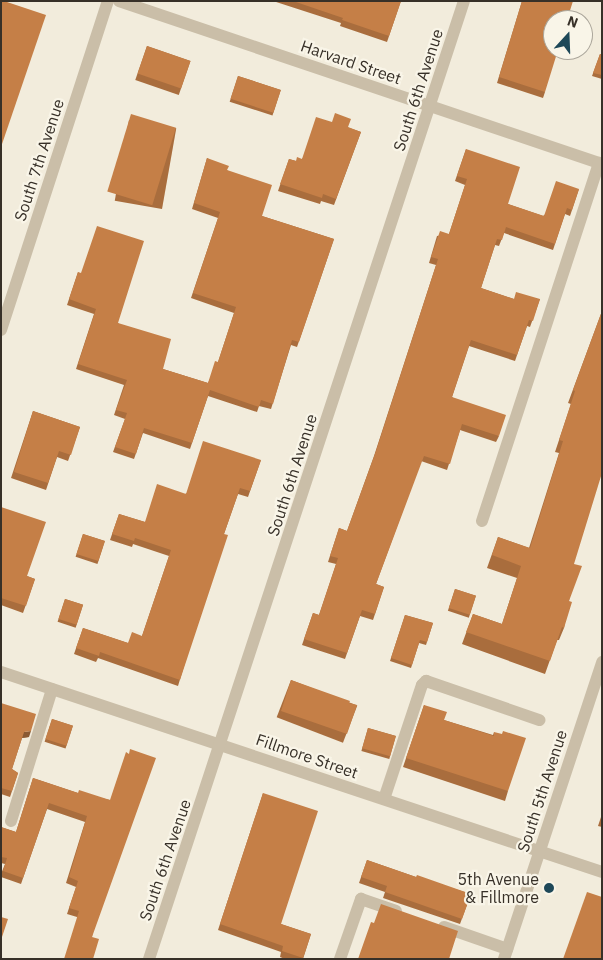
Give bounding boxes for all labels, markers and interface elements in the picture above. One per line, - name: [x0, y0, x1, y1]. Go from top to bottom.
- north arrow: [543, 10, 593, 60]
- text: N: [565, 12, 581, 32]
- street label: South 6th Avenue: [389, 26, 447, 154]
- street label: Harvard Street: [298, 36, 404, 88]
- street label: South 7th Avenue: [10, 96, 68, 224]
- street label: South 6th Avenue: [263, 411, 321, 539]
- street label: South 5th Avenue: [513, 727, 571, 855]
- street label: Fillmore Street: [253, 730, 361, 782]
- street label: South 6th Avenue: [135, 797, 195, 923]
- place label: 5th Avenue & Fillmore: [457, 869, 539, 907]
- marker: 5th Avenue & Fillmore: [543, 882, 555, 894]

